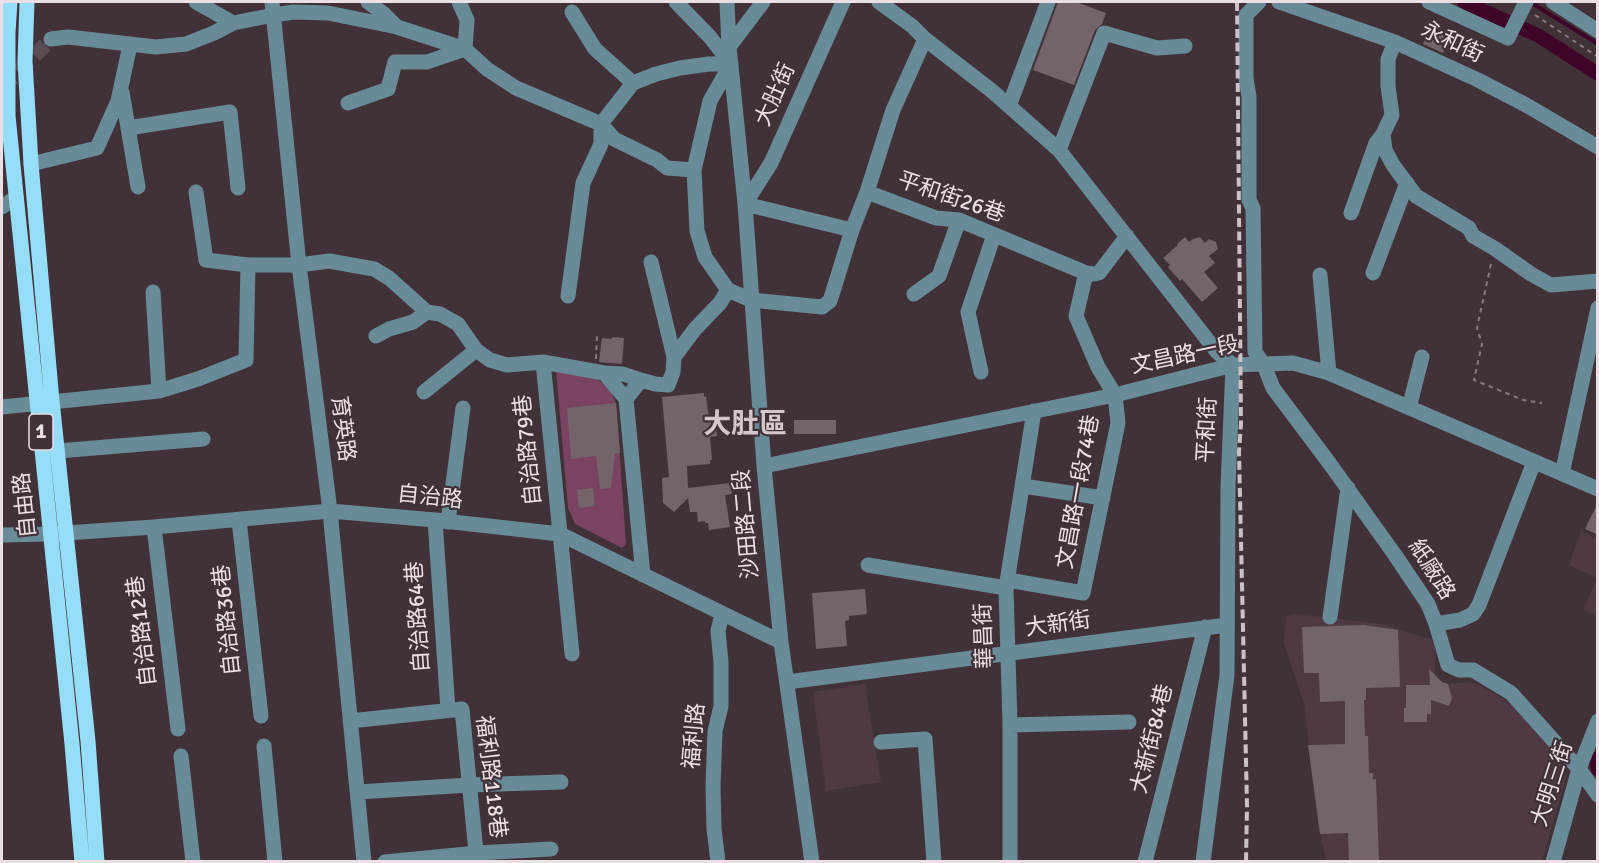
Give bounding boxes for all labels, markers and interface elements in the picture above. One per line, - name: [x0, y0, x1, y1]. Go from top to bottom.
- street label: 永和街: [1417, 17, 1487, 69]
- street label: 大肚街: [751, 59, 801, 131]
- street label: 平和街26巷: [894, 167, 1008, 229]
- street label: 文昌路一段: [1128, 332, 1242, 380]
- street label: 自治路79巷: [510, 393, 548, 507]
- street label: 育英路: [325, 395, 359, 463]
- street label: 平和街: [1193, 396, 1223, 464]
- district label: 大肚區: [703, 409, 787, 443]
- street label: 文昌路一段74巷: [1052, 413, 1106, 571]
- road number: 1: [29, 414, 53, 450]
- street label: 沙田路二段: [729, 468, 765, 580]
- street label: 自由路: [9, 471, 43, 539]
- street label: 自治路: [396, 481, 464, 515]
- street label: 紙廠路: [1402, 535, 1460, 605]
- street label: 自治路64巷: [402, 560, 436, 674]
- street label: 自治路36巷: [209, 563, 247, 677]
- street label: 自治路12巷: [123, 574, 163, 688]
- street label: 華昌街: [971, 603, 999, 669]
- street label: 大新街: [1023, 607, 1093, 643]
- street label: 大新街84巷: [1127, 682, 1179, 796]
- street label: 福利路: [679, 702, 711, 770]
- street label: 福利路118巷: [469, 714, 511, 840]
- street label: 大明三街: [1527, 738, 1579, 830]

